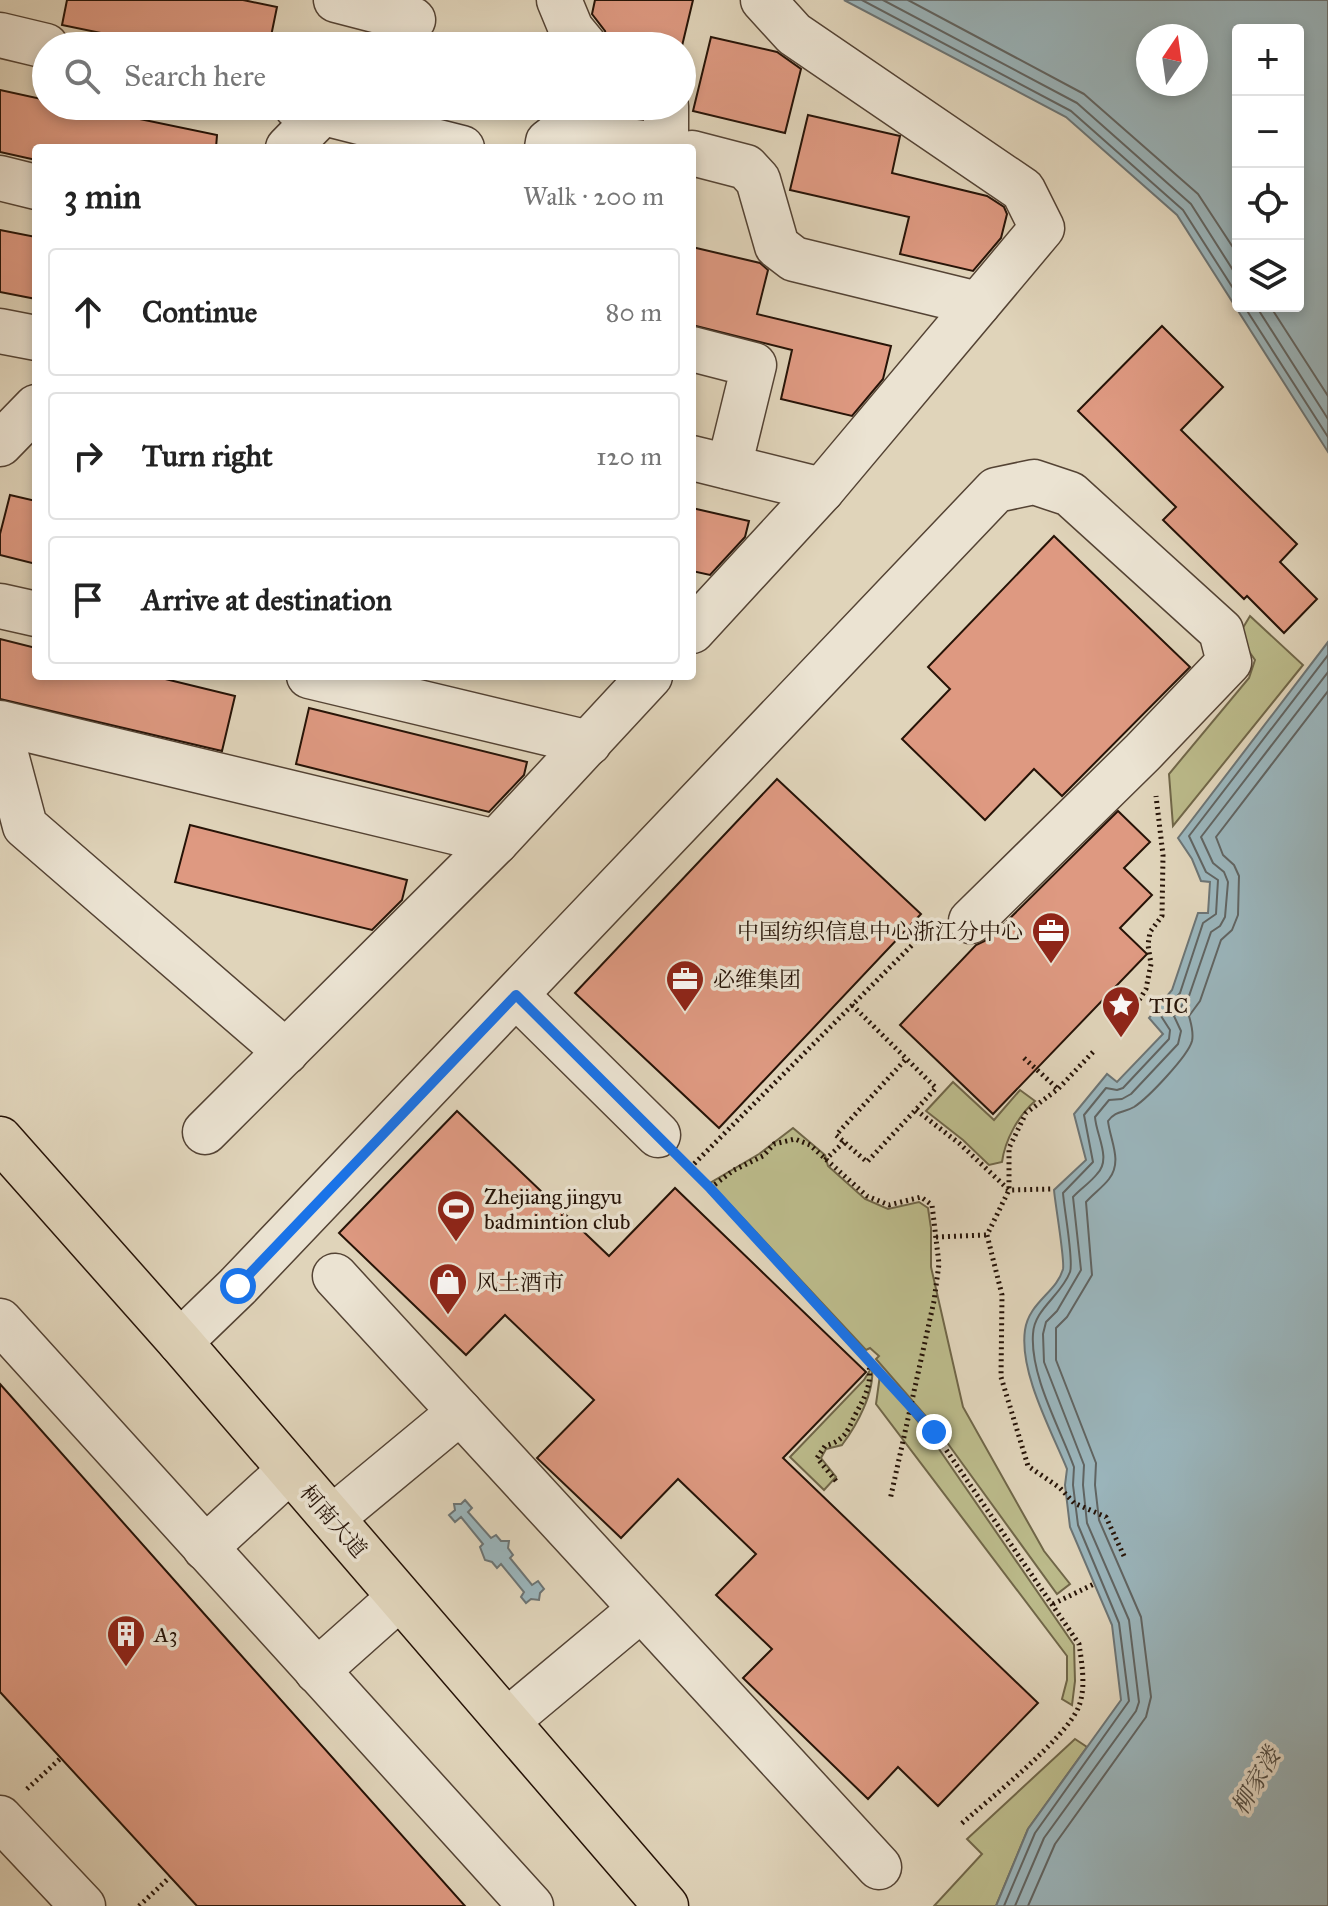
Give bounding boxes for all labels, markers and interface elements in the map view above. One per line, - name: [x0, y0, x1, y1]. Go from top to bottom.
- north arrow: [1136, 24, 1208, 96]
- map controls: [1232, 24, 1304, 312]
- button: +: [1232, 24, 1304, 96]
- search box: [32, 32, 696, 120]
- icon: search: [60, 54, 104, 98]
- text: Search here: [124, 58, 266, 94]
- button: −: [1232, 96, 1304, 168]
- button: locate: [1232, 168, 1304, 240]
- text: 3 min: [64, 176, 141, 217]
- text: Walk · 200 m: [523, 180, 664, 212]
- button: layers: [1232, 240, 1304, 312]
- icon: ahead: [66, 290, 110, 334]
- text: Continue: [142, 294, 257, 330]
- text: 80 m: [606, 296, 662, 328]
- icon: right: [66, 434, 110, 478]
- text: Turn right: [142, 438, 273, 474]
- text: 120 m: [596, 440, 662, 472]
- icon: arrive: [66, 578, 110, 622]
- text: Arrive at destination: [142, 582, 392, 618]
- office icon: 中国纺织信息中心浙江分中心: [1030, 910, 1072, 965]
- place label: 中国纺织信息中心浙江分中心: [737, 918, 1023, 945]
- office icon: 必维集团: [664, 958, 706, 1013]
- place label: 必维集团: [713, 966, 801, 993]
- place icon: TIC: [1100, 984, 1142, 1039]
- place label: TIC: [1149, 992, 1188, 1019]
- place label: Zhejiang jingyu badmintion club: [484, 1183, 630, 1235]
- sports icon: Zhejiang jingyu badmintion club: [435, 1188, 477, 1243]
- shop icon: 风土酒市: [427, 1261, 469, 1316]
- route start: [220, 1268, 256, 1304]
- place label: 风土酒市: [476, 1269, 564, 1296]
- route end: [916, 1414, 952, 1450]
- street label: 柯南大道: [295, 1479, 373, 1563]
- building icon: A3: [105, 1613, 147, 1668]
- place label: A3: [153, 1621, 178, 1648]
- water label: 柳家溇: [1225, 1741, 1288, 1820]

